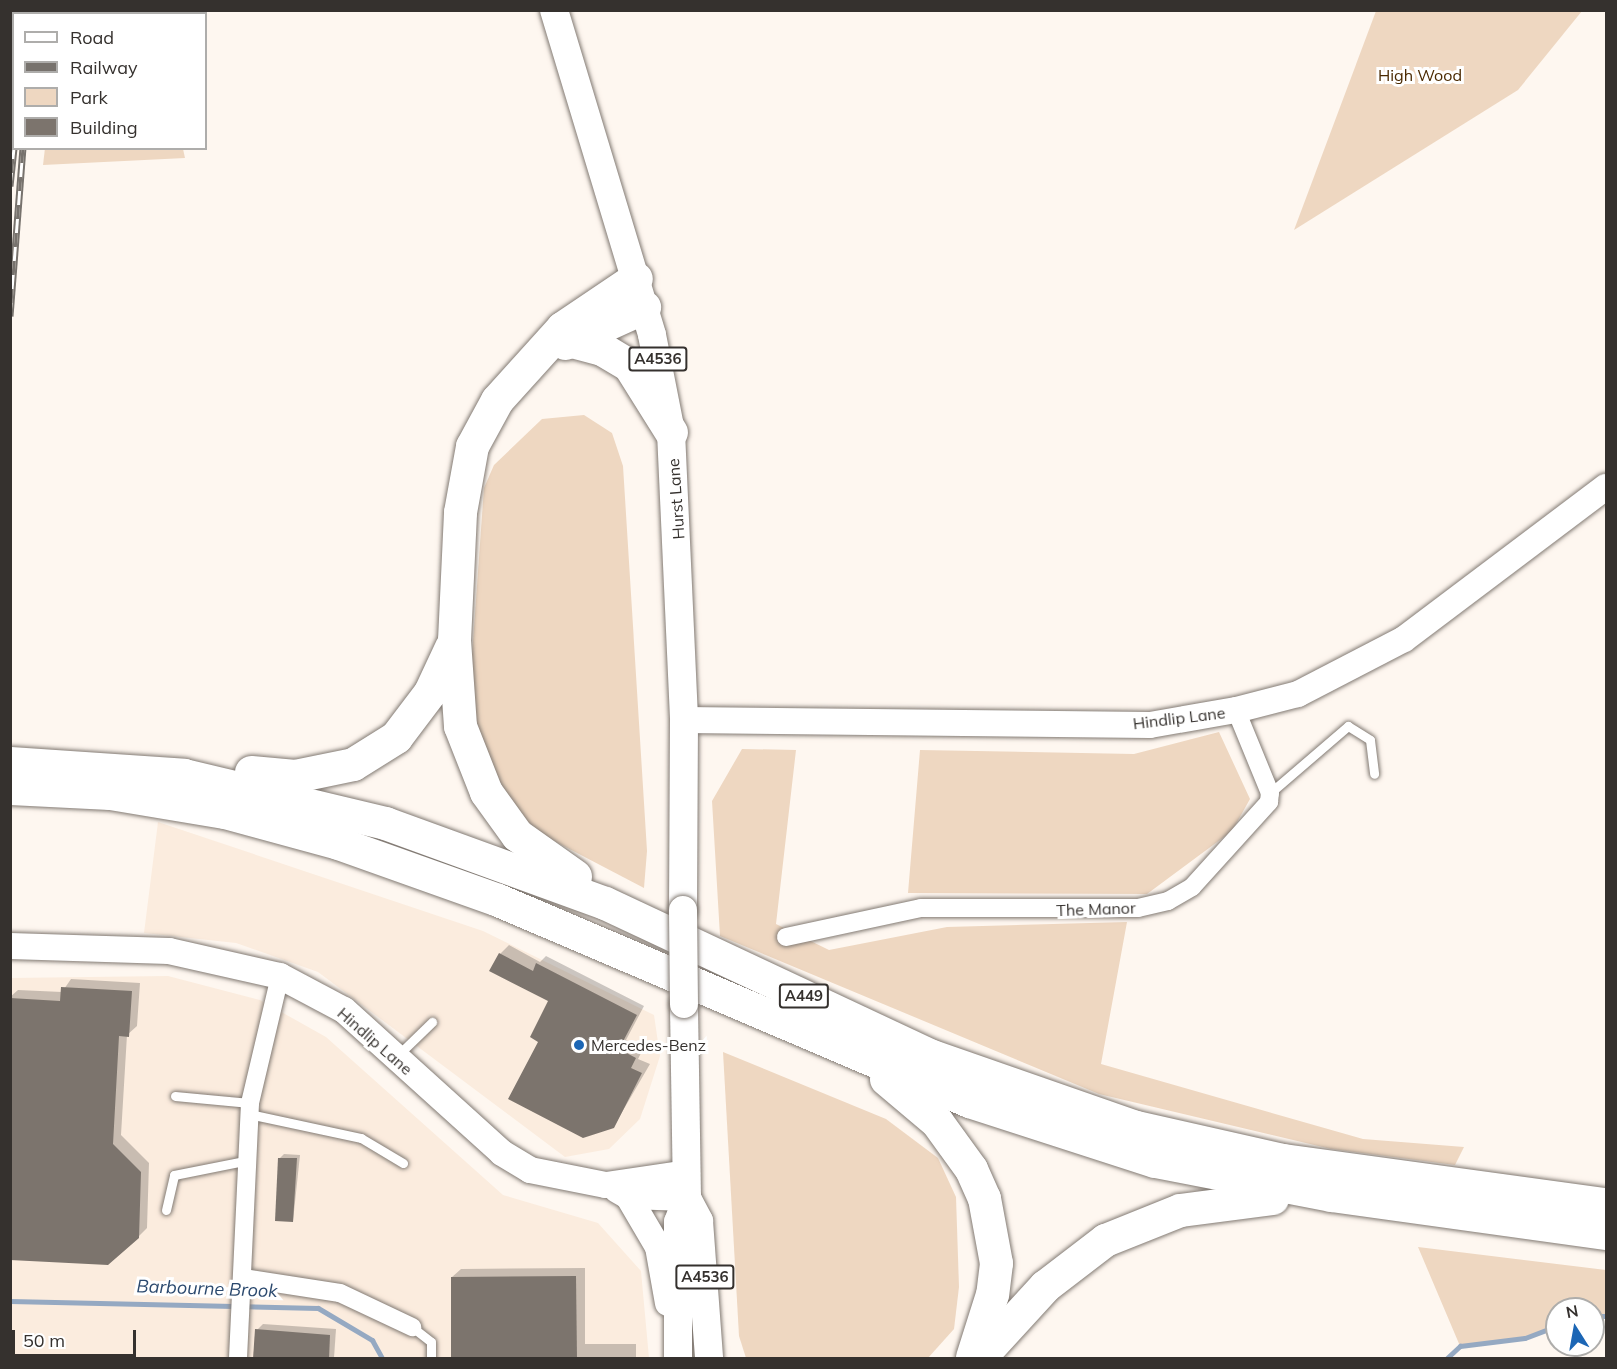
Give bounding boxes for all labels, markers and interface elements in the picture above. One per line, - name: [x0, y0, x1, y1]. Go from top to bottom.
- legend: [12, 12, 207, 150]
- text: Road: [70, 26, 114, 49]
- text: Railway: [70, 56, 138, 79]
- park label: High Wood: [1378, 65, 1462, 85]
- text: Park: [70, 86, 108, 109]
- text: Building: [70, 116, 138, 139]
- road number: A4536: [628, 347, 688, 371]
- street label: Hurst Lane: [664, 458, 688, 540]
- street label: Hindlip Lane: [1132, 703, 1226, 733]
- street label: The Manor: [1056, 898, 1136, 920]
- road number: A449: [778, 984, 830, 1008]
- street label: Hindlip Lane: [334, 1003, 416, 1079]
- place label: Mercedes-Benz: [591, 1035, 706, 1055]
- marker: Mercedes-Benz: [572, 1038, 586, 1052]
- road number: A4536: [675, 1265, 735, 1289]
- water label: Barbourne Brook: [136, 1276, 278, 1302]
- north arrow: [1545, 1297, 1605, 1357]
- text: N: [1564, 1300, 1580, 1322]
- scale bar: [15, 1318, 140, 1356]
- text: 50 m: [23, 1329, 65, 1352]

